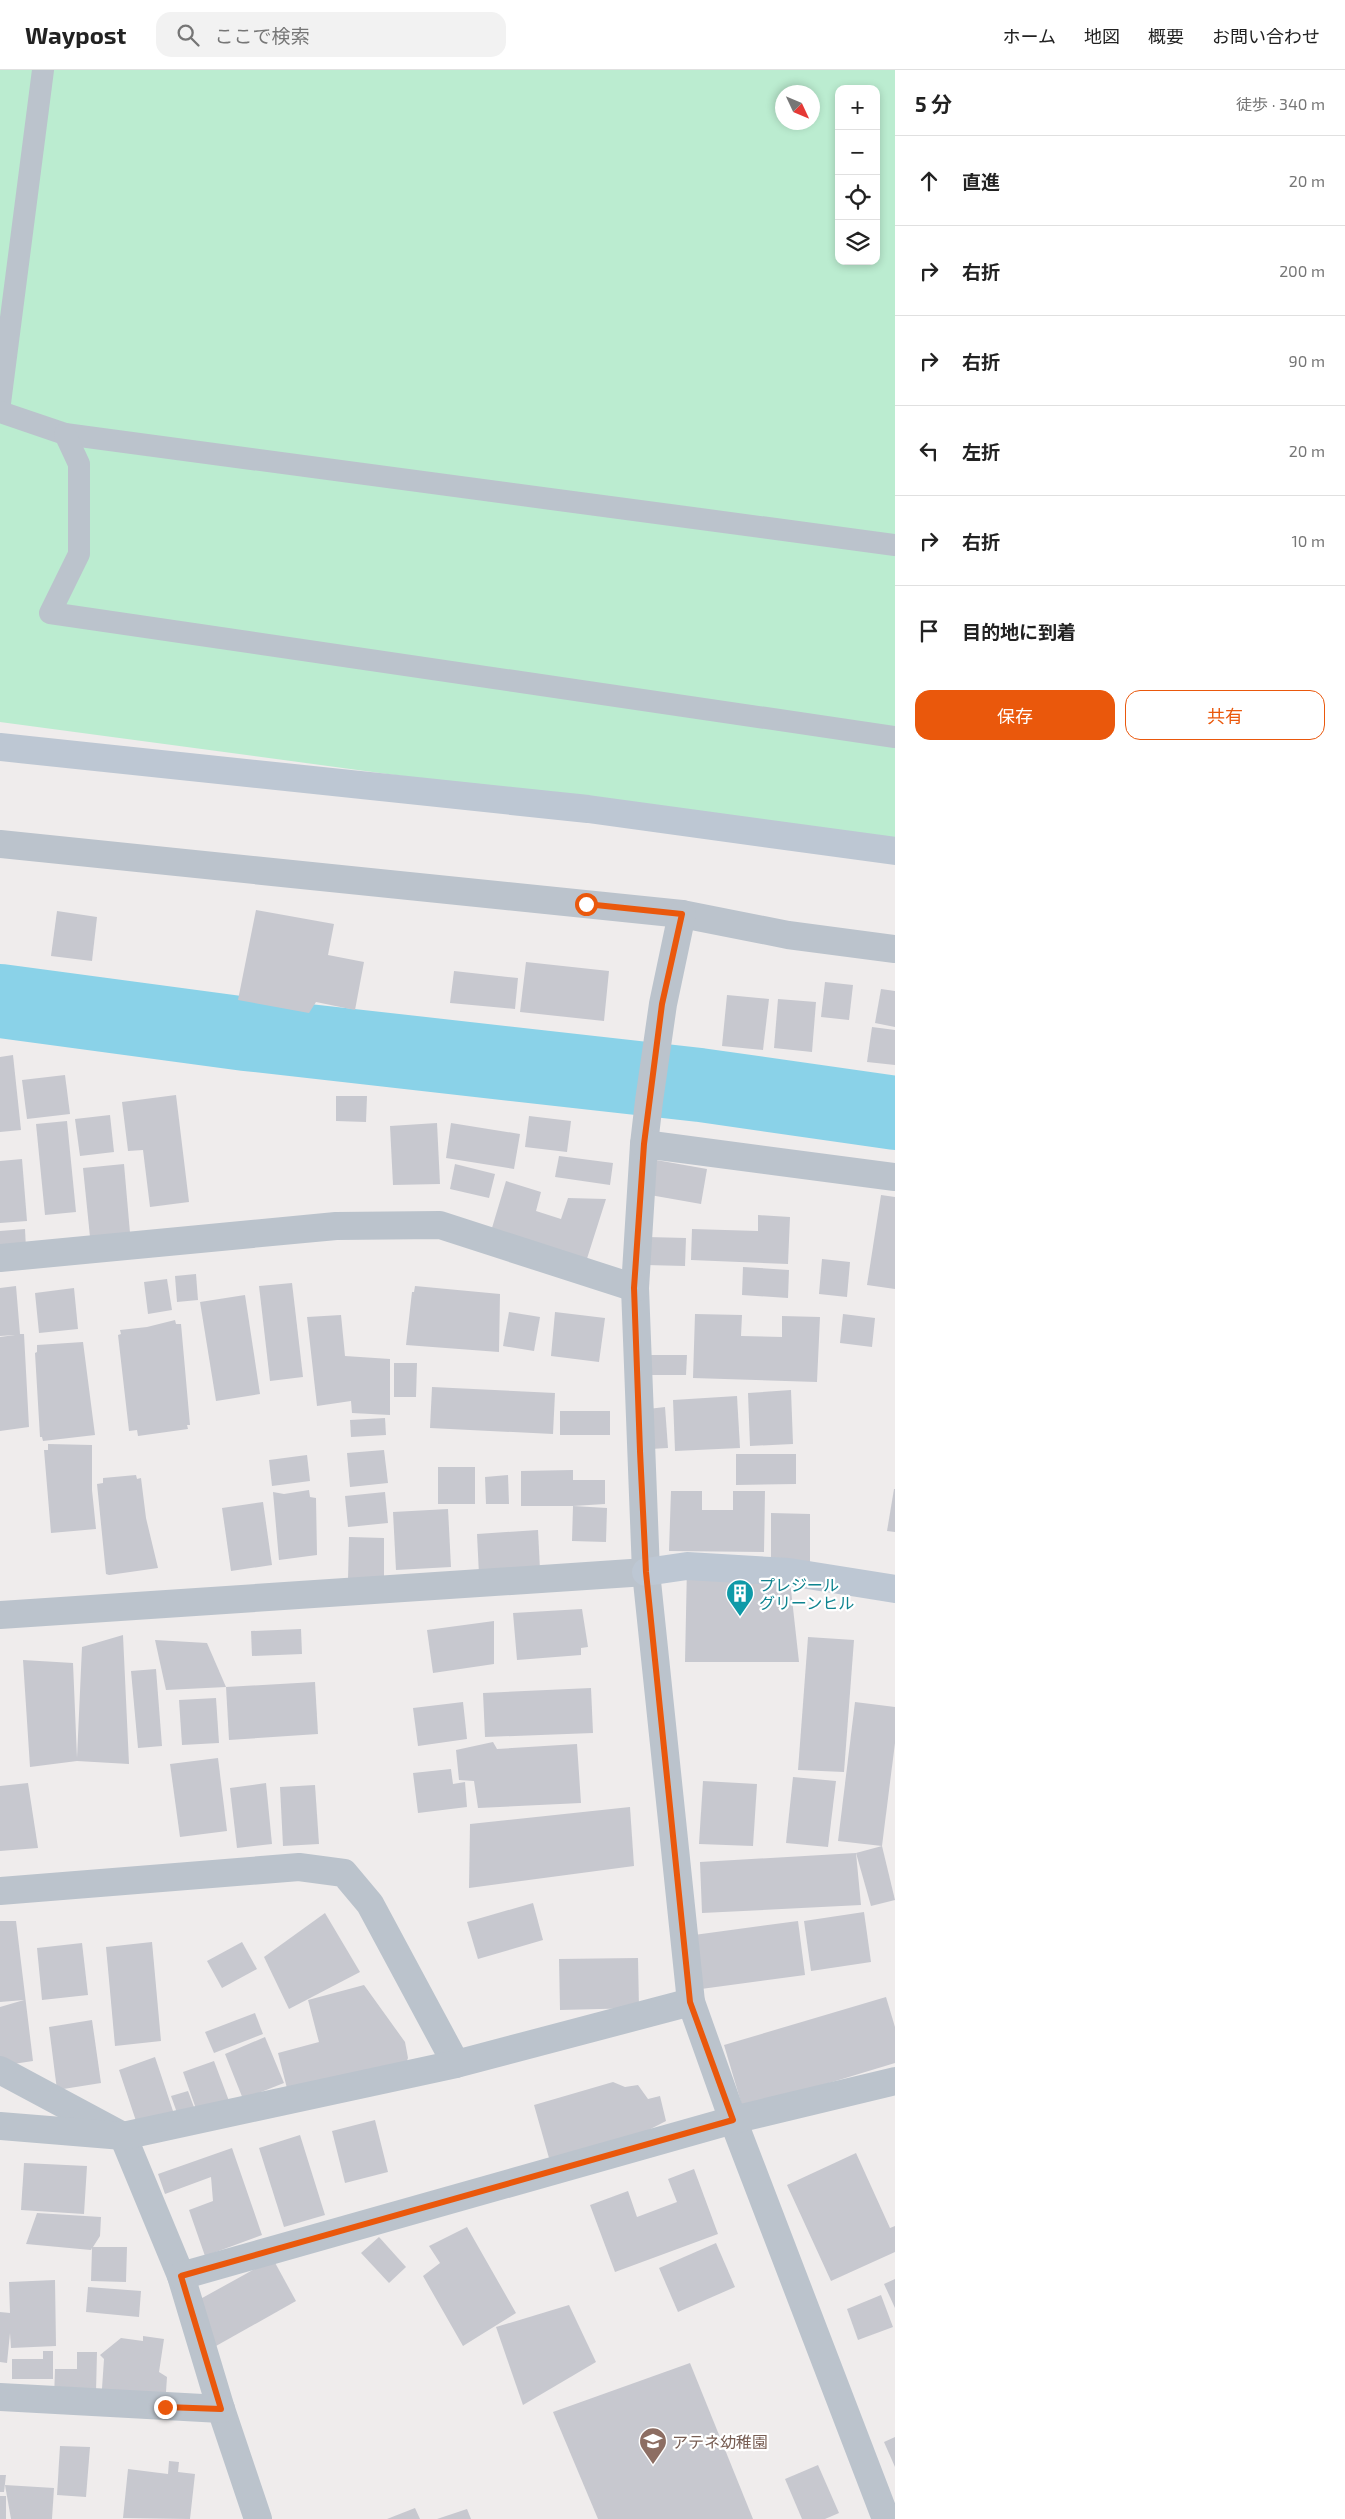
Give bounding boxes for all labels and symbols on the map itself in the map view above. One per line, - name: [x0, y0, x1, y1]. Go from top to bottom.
- north arrow: [775, 85, 820, 130]
- route start: [575, 893, 598, 916]
- place label: プレジール グリーンヒル: [759, 1575, 854, 1612]
- building icon: プレジール グリーンヒル: [725, 1578, 755, 1617]
- route end: [154, 2396, 177, 2419]
- school or university icon: アテネ幼稚園: [638, 2426, 668, 2465]
- place label: アテネ幼稚園: [672, 2432, 768, 2451]

